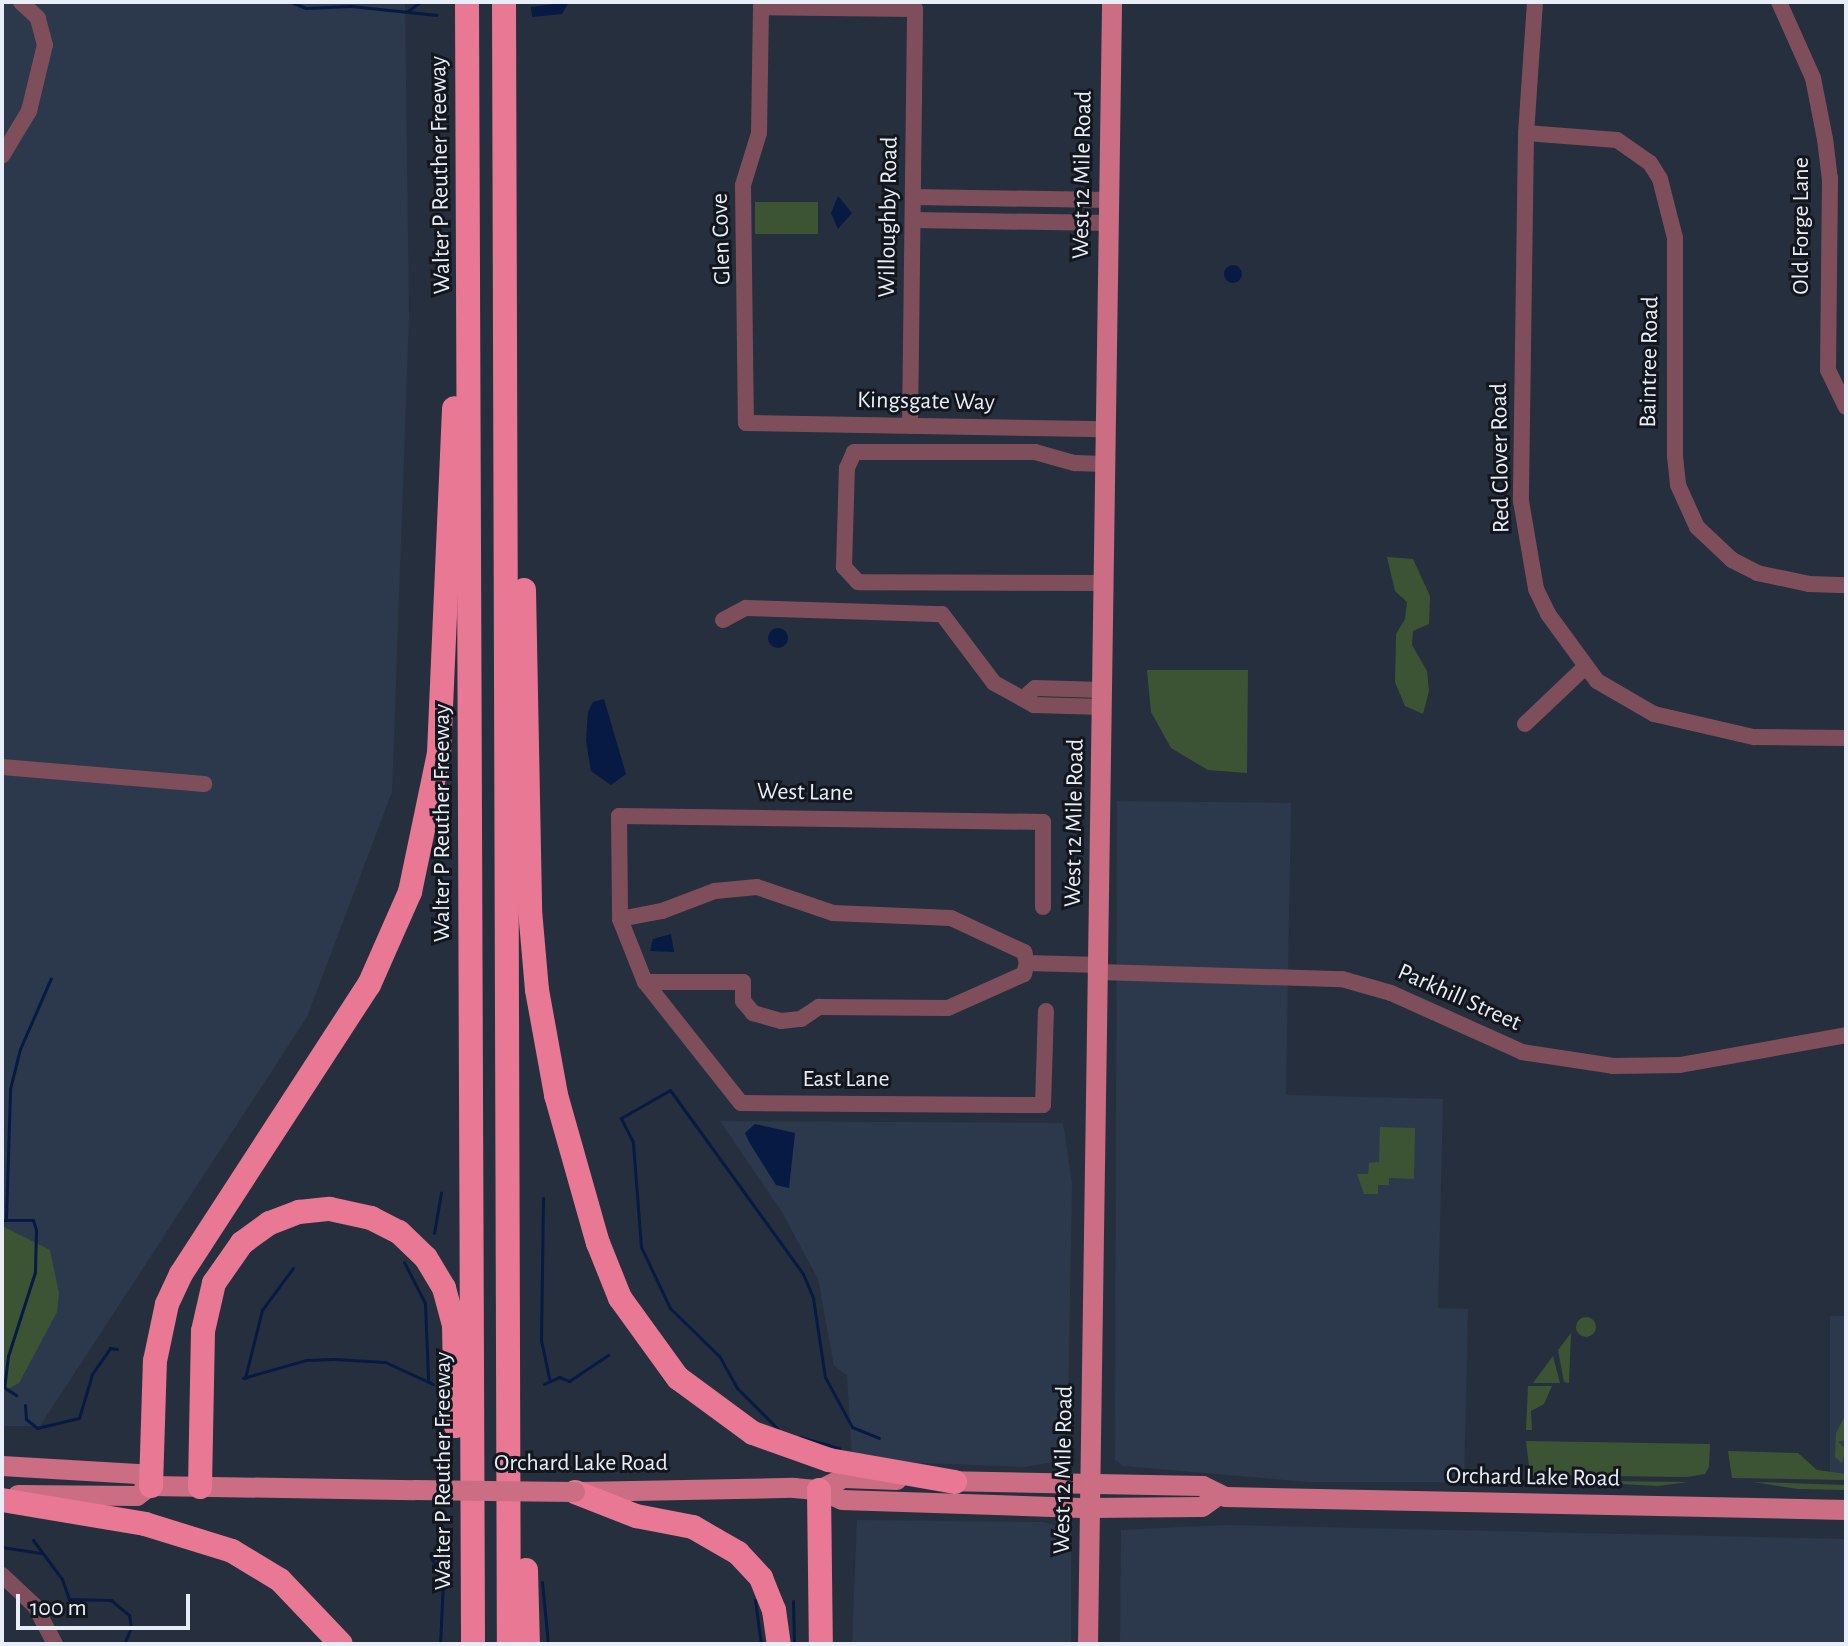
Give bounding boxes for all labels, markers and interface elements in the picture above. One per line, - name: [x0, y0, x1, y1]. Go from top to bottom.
- street label: Walter P Reuther Freeway: [425, 55, 457, 295]
- street label: West 12 Mile Road: [1067, 91, 1099, 259]
- street label: Willoughby Road: [873, 136, 905, 298]
- street label: Old Forge Lane: [1788, 157, 1816, 295]
- street label: Glen Cove: [706, 193, 738, 285]
- street label: Baintree Road: [1634, 296, 1666, 428]
- street label: Red Clover Road: [1485, 383, 1517, 533]
- street label: Kingsgate Way: [857, 386, 995, 418]
- street label: Walter P Reuther Freeway: [429, 704, 457, 942]
- street label: West 12 Mile Road: [1059, 739, 1091, 907]
- street label: West Lane: [757, 778, 853, 808]
- street label: Parkhill Street: [1393, 958, 1525, 1038]
- street label: East Lane: [803, 1066, 889, 1094]
- street label: Walter P Reuther Freeway: [430, 1352, 458, 1590]
- street label: West 12 Mile Road: [1048, 1386, 1080, 1554]
- street label: Orchard Lake Road: [494, 1450, 668, 1478]
- street label: Orchard Lake Road: [1446, 1462, 1620, 1494]
- scale bar: [20, 1578, 194, 1628]
- text: 100 m: [30, 1596, 87, 1620]

